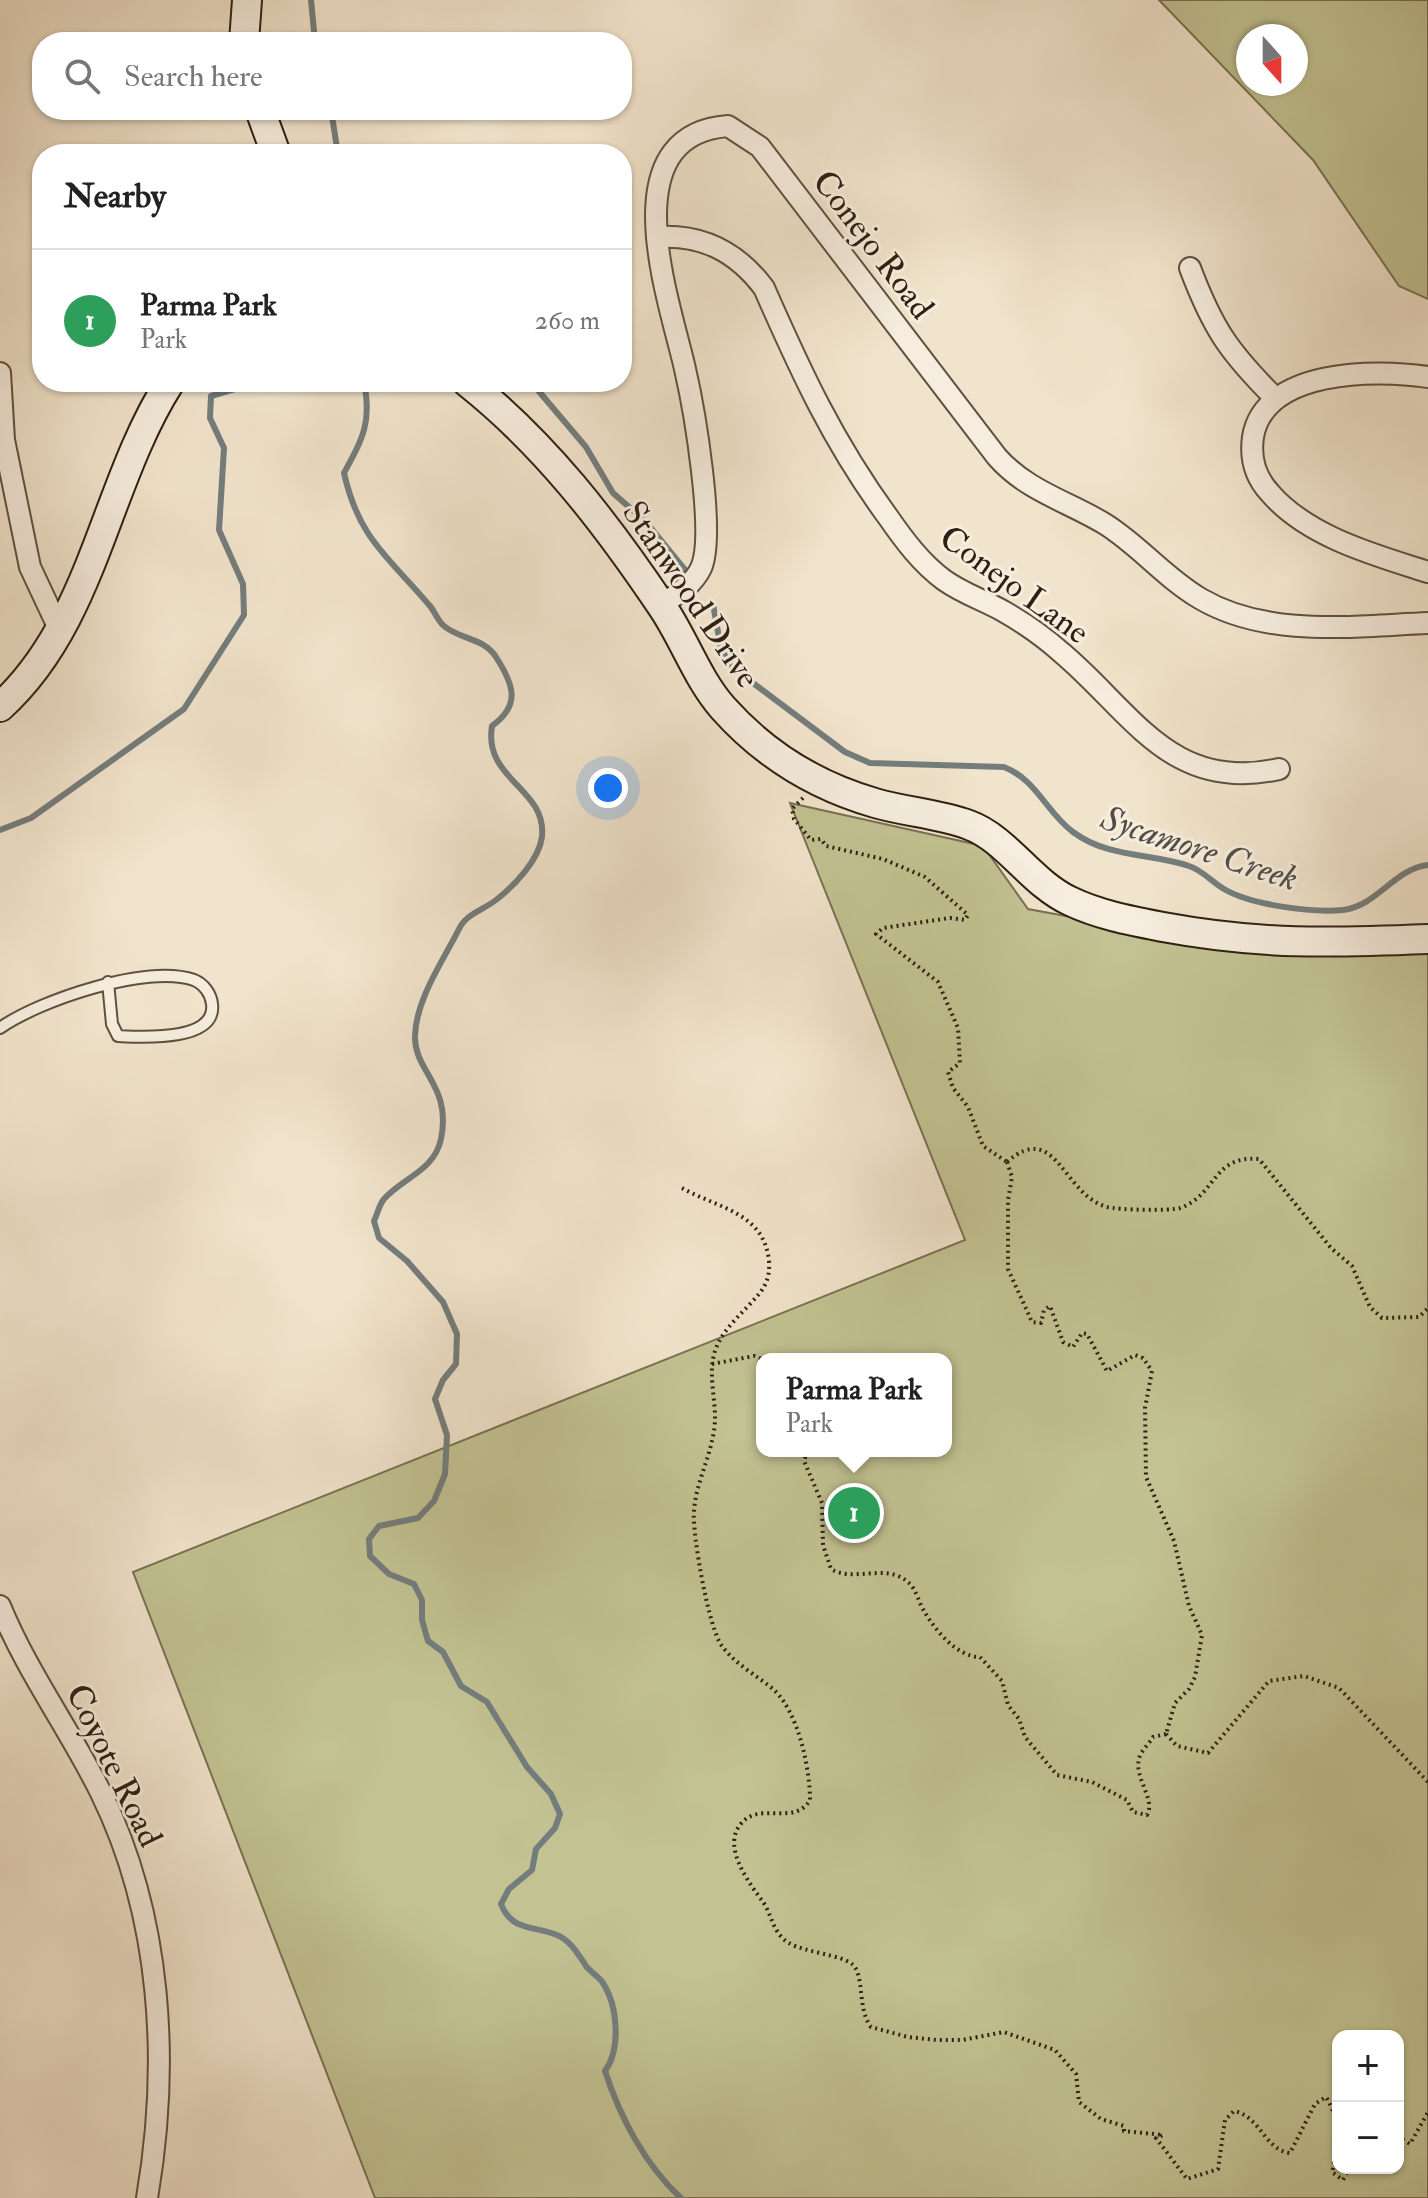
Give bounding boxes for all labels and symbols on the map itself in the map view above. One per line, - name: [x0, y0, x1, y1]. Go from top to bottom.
- north arrow: [1236, 24, 1308, 96]
- street label: Conejo Road: [803, 162, 943, 328]
- street label: Stanwood Drive: [612, 493, 769, 697]
- street label: Conejo Lane: [931, 516, 1097, 654]
- your location: [588, 768, 628, 808]
- water label: Sycamore Creek: [1094, 795, 1304, 901]
- pin: 1: [828, 1483, 880, 1543]
- street label: Coyote Road: [56, 1677, 172, 1854]

